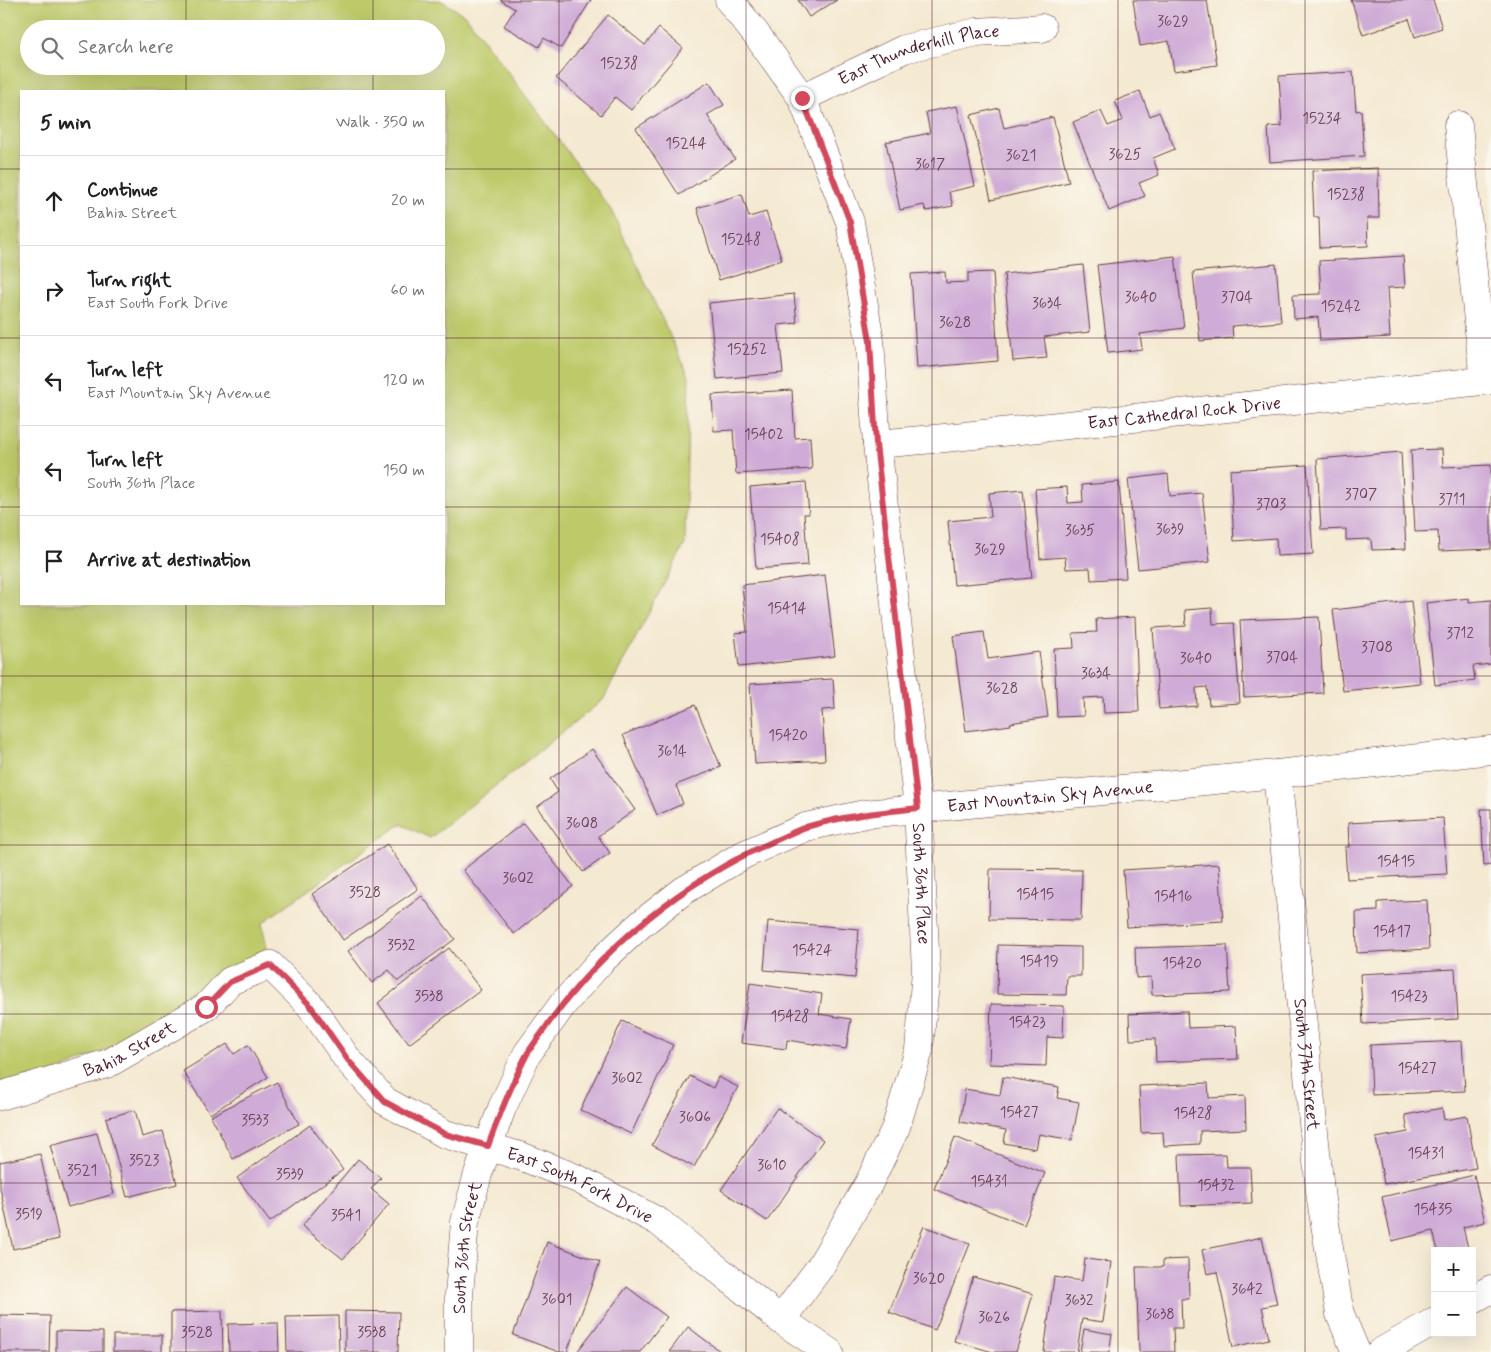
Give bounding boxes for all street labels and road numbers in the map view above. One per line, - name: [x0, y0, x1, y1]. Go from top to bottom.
- street label: East Thunderhill Place: [834, 20, 1000, 92]
- street label: East Cathedral Rock Drive: [1087, 391, 1282, 436]
- street label: East Mountain Sky Avenue: [946, 775, 1155, 819]
- street label: South 36th Place: [906, 822, 936, 945]
- street label: South 37th Street: [1287, 997, 1325, 1132]
- street label: Bahia Street: [80, 1016, 181, 1083]
- street label: East South Fork Drive: [504, 1142, 657, 1230]
- street label: South 36th Street: [448, 1179, 489, 1314]

